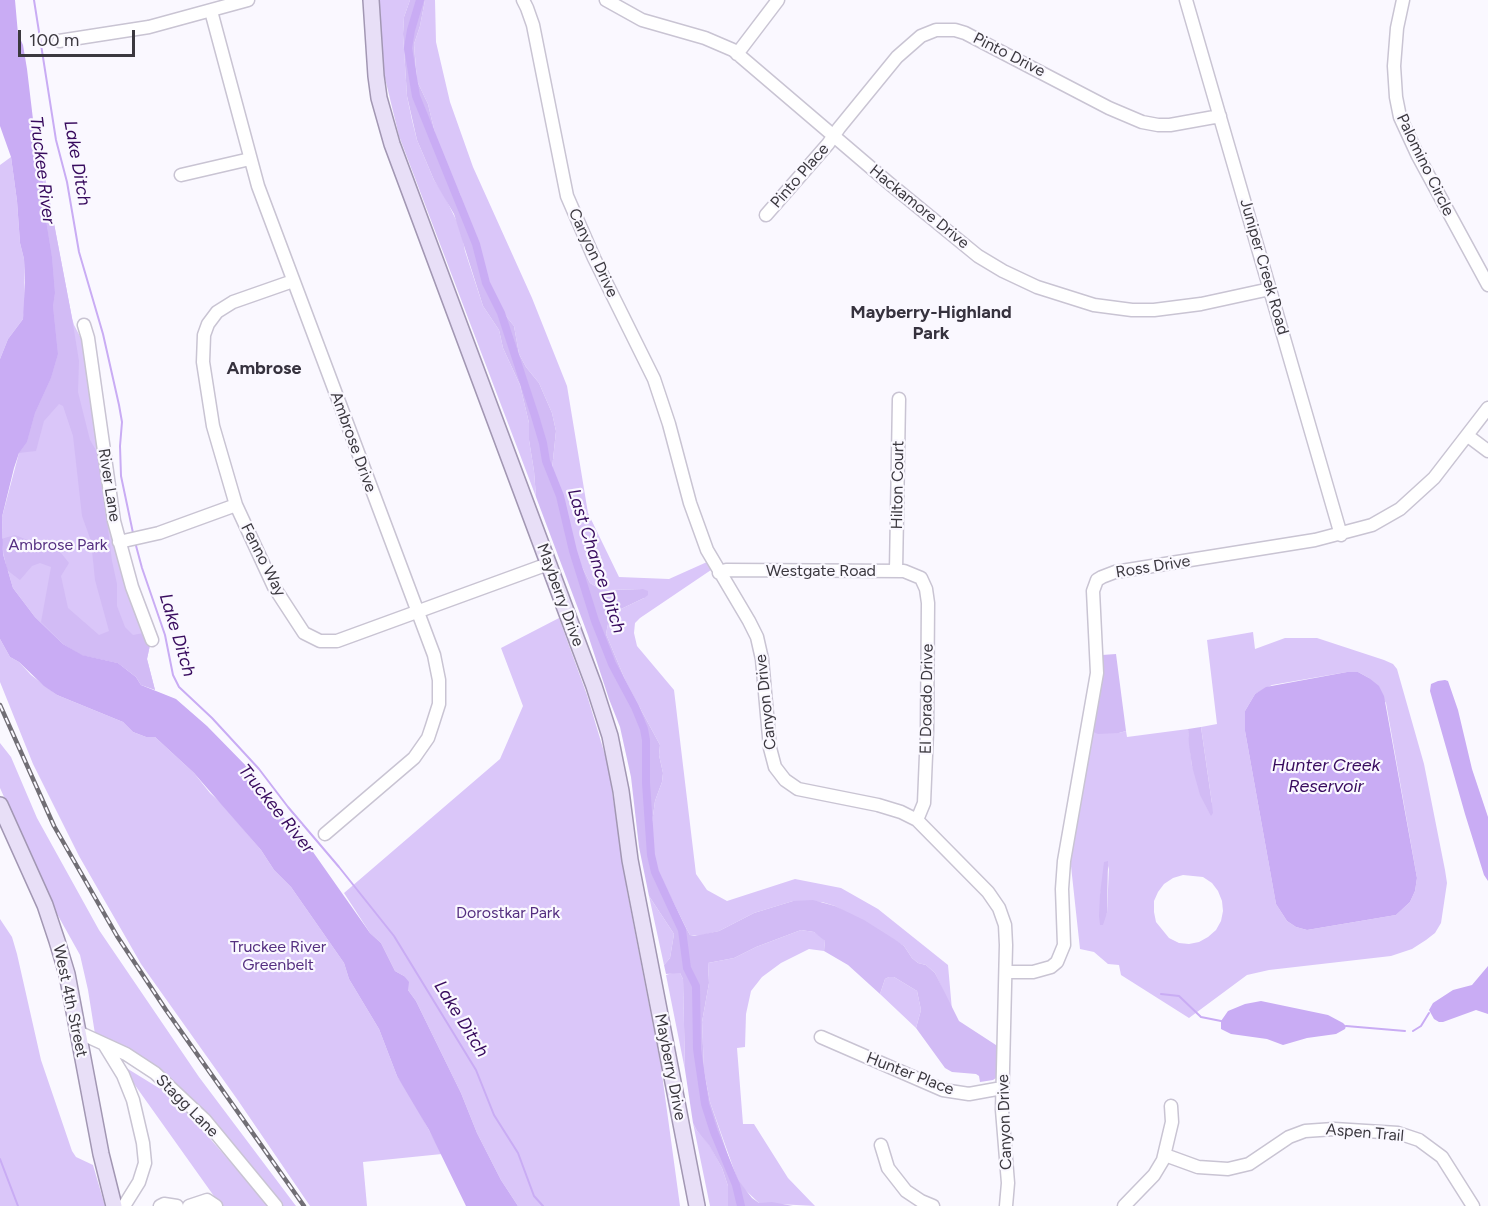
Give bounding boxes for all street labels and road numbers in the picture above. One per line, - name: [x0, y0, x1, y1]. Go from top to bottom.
- street label: Pinto Drive: [970, 29, 1048, 81]
- street label: Palomino Circle: [1392, 111, 1458, 219]
- street label: Pinto Place: [767, 140, 833, 212]
- street label: Hackamore Drive: [865, 161, 973, 253]
- street label: Juniper Creek Road: [1235, 197, 1293, 337]
- street label: Canyon Drive: [564, 205, 622, 301]
- street label: Ambrose Drive: [326, 389, 380, 495]
- street label: Hilton Court: [888, 441, 908, 529]
- street label: River Lane: [94, 447, 124, 523]
- street label: Fenno Way: [236, 520, 290, 600]
- street label: Mayberry Drive: [532, 541, 588, 649]
- street label: Ross Drive: [1114, 552, 1192, 582]
- street label: Westgate Road: [766, 561, 876, 581]
- street label: El Dorado Drive: [916, 644, 938, 754]
- street label: Canyon Drive: [751, 653, 781, 751]
- street label: West 4th Street: [49, 943, 91, 1059]
- street label: Mayberry Drive: [650, 1012, 690, 1122]
- street label: Hunter Place: [863, 1048, 957, 1100]
- street label: Stagg Lane: [152, 1071, 222, 1141]
- street label: Canyon Drive: [994, 1074, 1016, 1170]
- street label: Aspen Trail: [1325, 1120, 1405, 1146]

